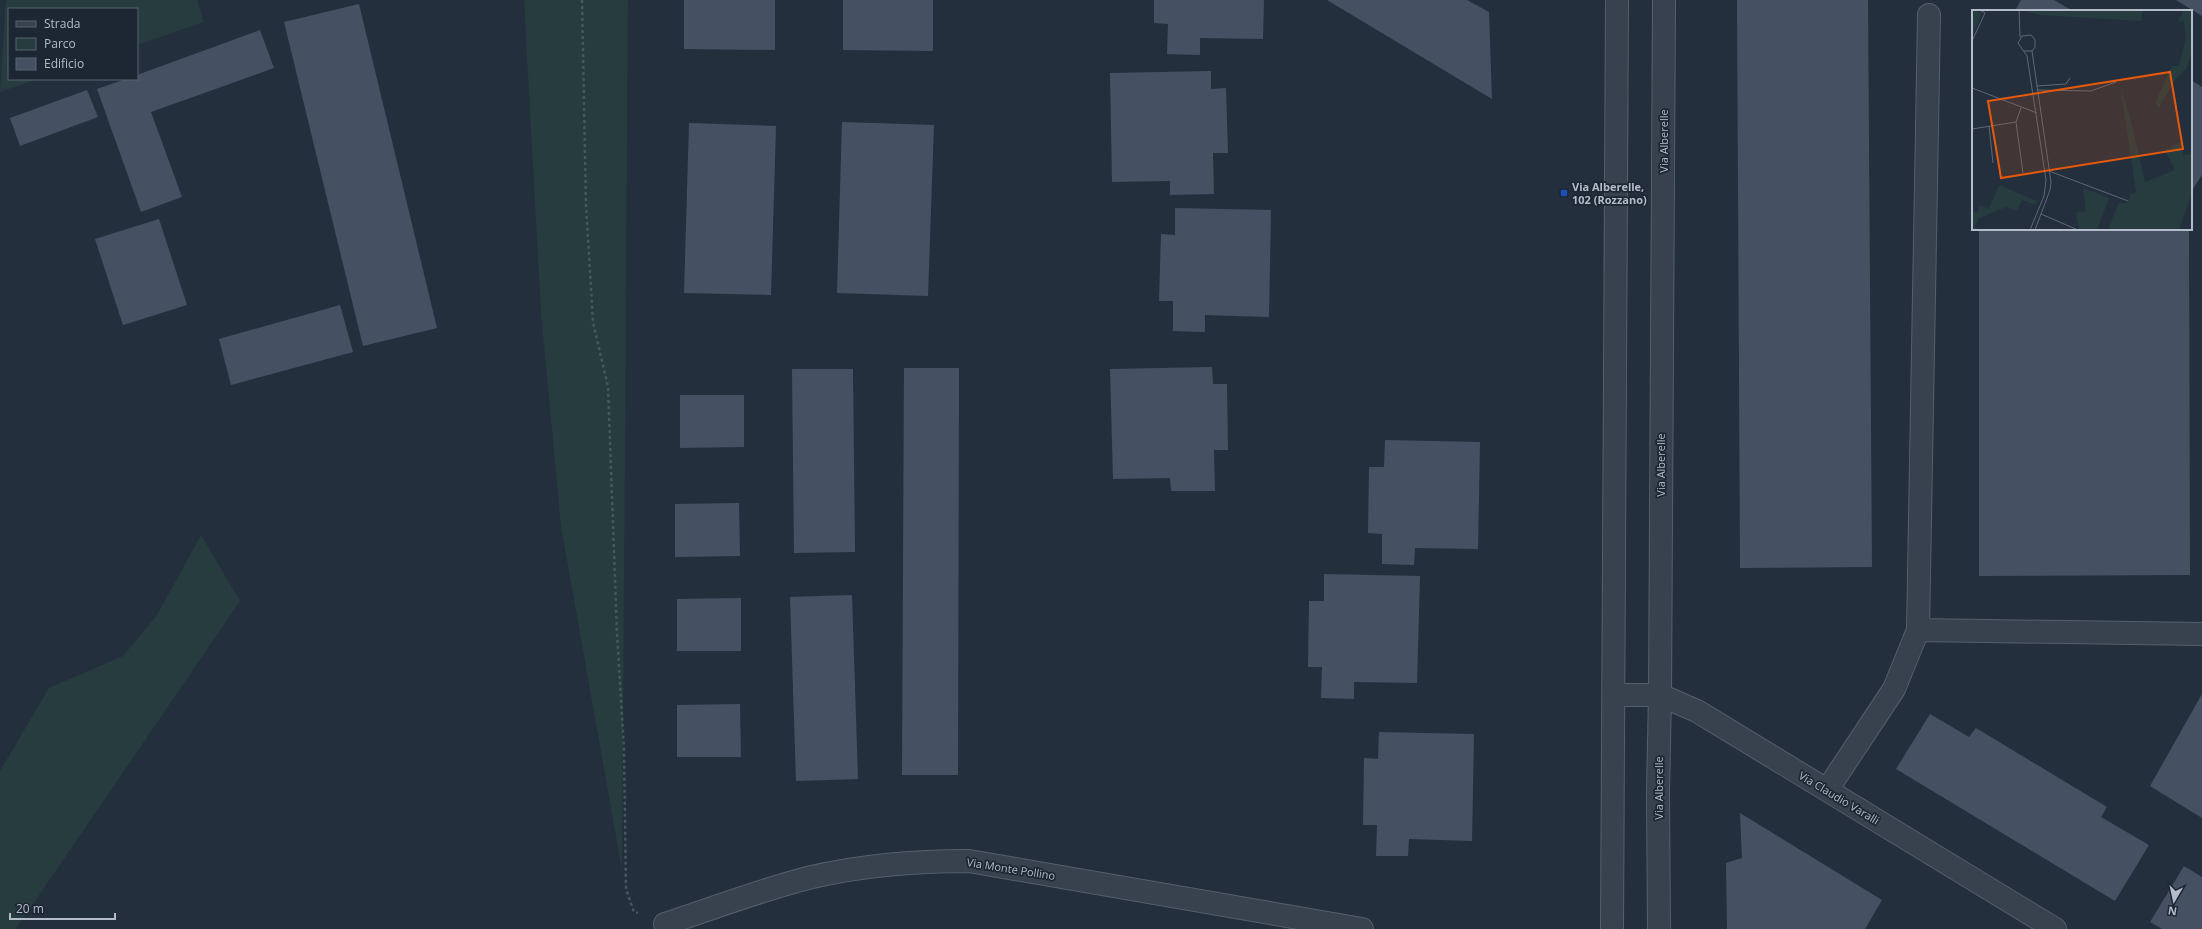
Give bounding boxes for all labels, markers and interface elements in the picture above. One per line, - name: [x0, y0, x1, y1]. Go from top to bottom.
- legend: [8, 8, 138, 80]
- inset map: [1972, 10, 2192, 230]
- text: Strada: [44, 15, 80, 32]
- text: Parco: [44, 35, 76, 52]
- text: Edificio: [44, 55, 84, 72]
- street label: Via Alberelle: [1656, 109, 1671, 173]
- place label: Via Alberelle, 102 (Rozzano): [1572, 179, 1647, 207]
- marker: Via Alberelle, 102 (Rozzano): [1559, 188, 1569, 198]
- street label: Via Alberelle: [1653, 433, 1668, 497]
- street label: Via Alberelle: [1651, 756, 1666, 820]
- street label: Via Claudio Varalli: [1796, 768, 1882, 828]
- street label: Via Monte Pollino: [966, 854, 1057, 883]
- north arrow: [2154, 881, 2194, 921]
- scale bar: [10, 895, 115, 921]
- text: 20 m: [16, 900, 44, 917]
- text: N: [2167, 903, 2178, 919]

